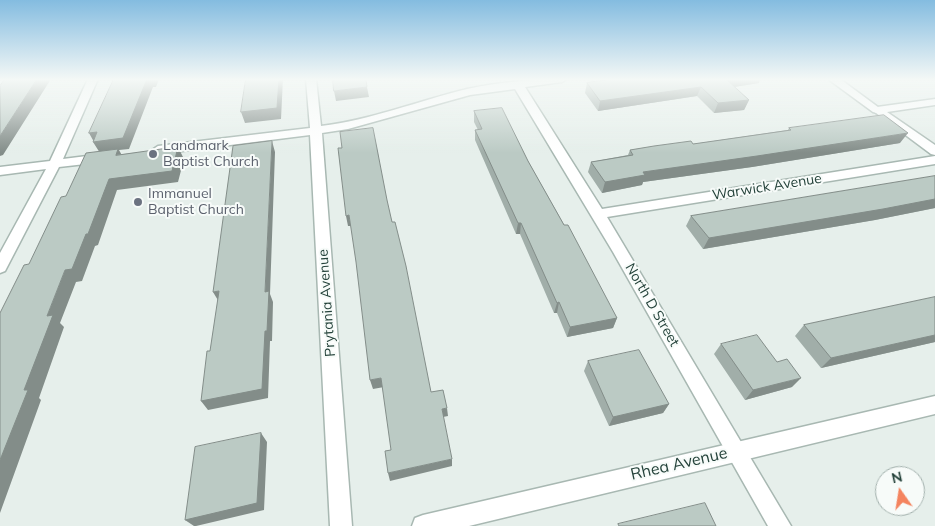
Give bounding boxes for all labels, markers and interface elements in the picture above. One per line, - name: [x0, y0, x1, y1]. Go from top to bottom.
- place label: Landmark Baptist Church: [163, 138, 259, 170]
- marker: Landmark Baptist Church: [147, 148, 159, 160]
- street label: Warwick Avenue: [711, 170, 823, 204]
- place label: Immanuel Baptist Church: [148, 186, 244, 218]
- marker: Immanuel Baptist Church: [132, 196, 144, 208]
- street label: Prytania Avenue: [315, 249, 339, 357]
- street label: North D Street: [621, 260, 683, 350]
- street label: Rhea Avenue: [629, 444, 729, 484]
- north arrow: [875, 466, 925, 516]
- text: N: [890, 467, 904, 487]

